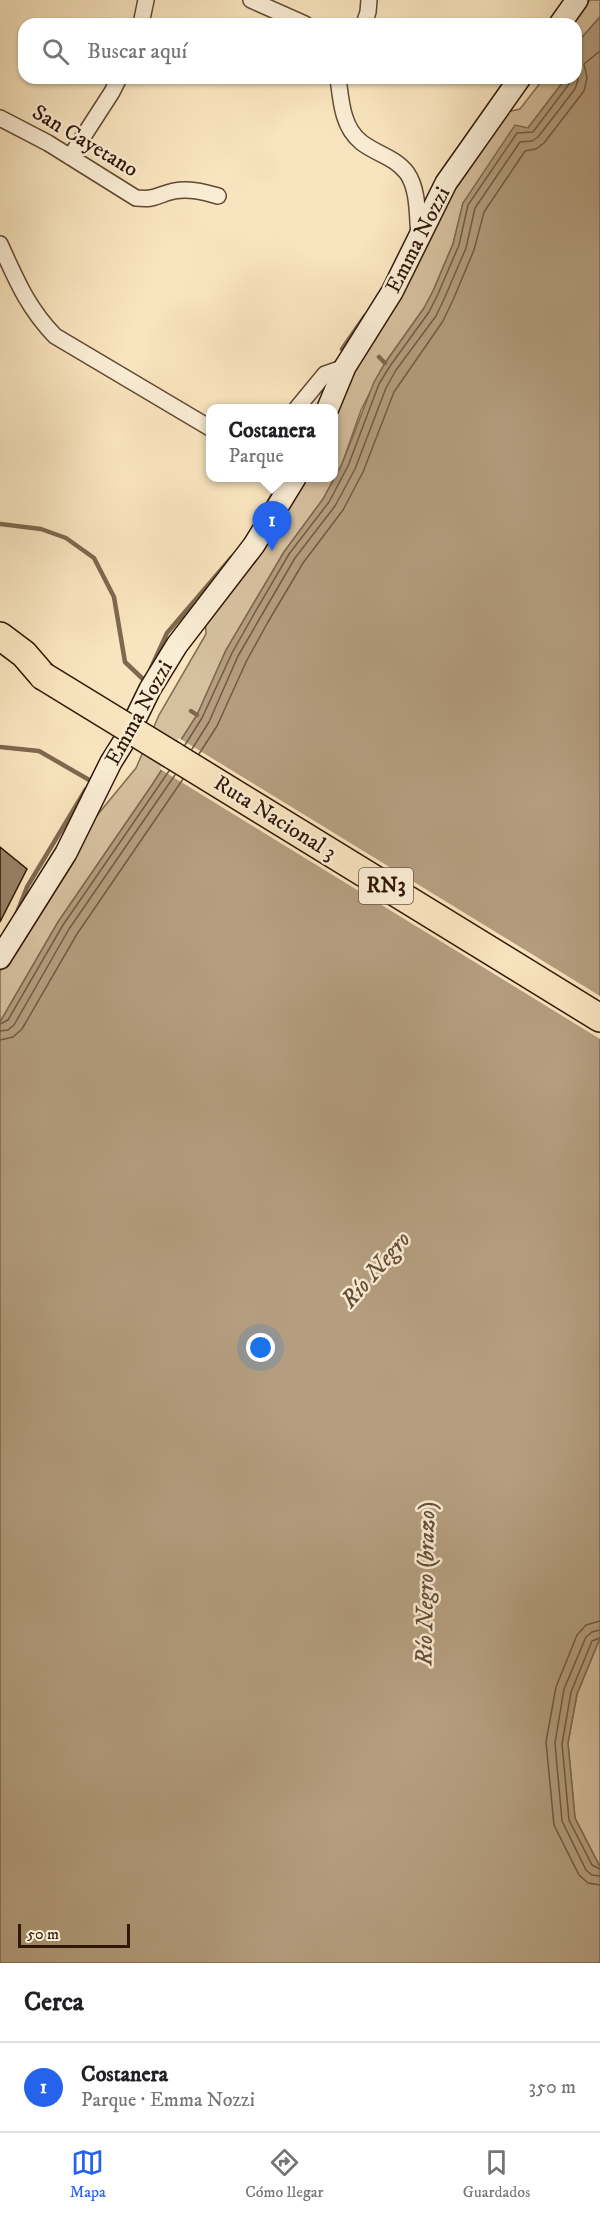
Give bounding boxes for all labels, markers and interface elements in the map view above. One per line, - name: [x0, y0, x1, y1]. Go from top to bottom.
- search box: [18, 18, 582, 84]
- icon: search: [39, 35, 72, 68]
- text: Buscar aquí: [87, 38, 187, 65]
- street label: San Cayetano: [27, 99, 143, 183]
- street label: Emma Nozzi: [380, 182, 456, 298]
- popup: [206, 404, 338, 482]
- text: Costanera: [228, 417, 316, 444]
- text: Parque: [228, 444, 284, 469]
- pin: 1: [252, 502, 292, 551]
- street label: Emma Nozzi: [99, 656, 179, 770]
- street label: Ruta Nacional 3: [209, 770, 341, 866]
- road number: RN3: [359, 868, 413, 904]
- water label: Río Negro: [334, 1225, 418, 1315]
- your location: [246, 1333, 275, 1362]
- water label: Río Negro (brazo): [410, 1502, 442, 1667]
- scale bar: [18, 1921, 130, 1948]
- text: 50 m: [27, 1924, 59, 1944]
- text: Cerca: [24, 1986, 84, 2019]
- text: Costanera: [81, 2061, 168, 2088]
- text: 1: [40, 2075, 47, 2100]
- text: 350 m: [529, 2075, 576, 2100]
- text: Parque · Emma Nozzi: [81, 2088, 255, 2113]
- tab: Mapa: [70, 2146, 106, 2202]
- tab: Cómo llegar: [245, 2146, 324, 2202]
- tab: Guardados: [463, 2146, 530, 2202]

